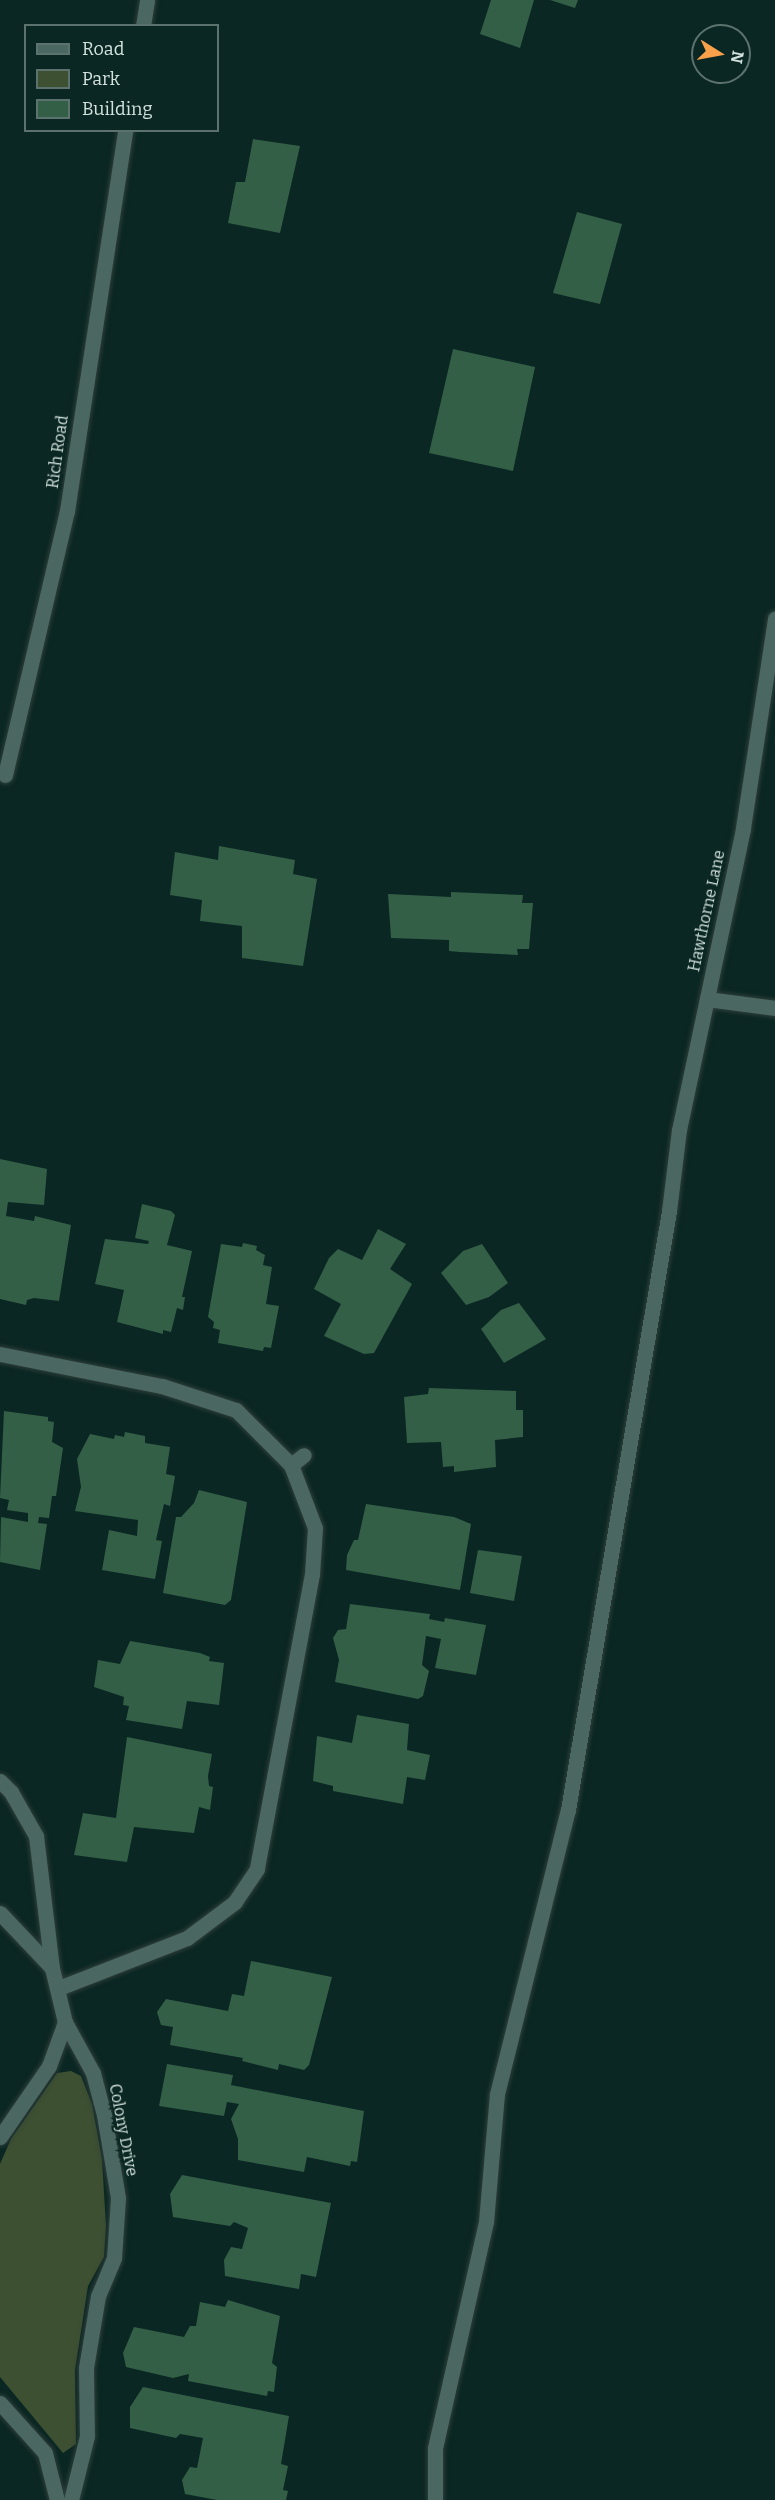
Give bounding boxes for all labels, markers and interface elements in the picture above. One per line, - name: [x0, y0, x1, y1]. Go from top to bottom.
- legend: [24, 24, 219, 132]
- north arrow: [691, 24, 751, 84]
- text: Road: [82, 38, 124, 60]
- text: N: [727, 49, 748, 65]
- text: Park: [82, 68, 120, 90]
- text: Building: [82, 98, 153, 120]
- street label: Rich Road: [43, 414, 73, 490]
- street label: Hawthorne Lane: [685, 848, 729, 974]
- street label: Colony Drive: [105, 2082, 141, 2178]

